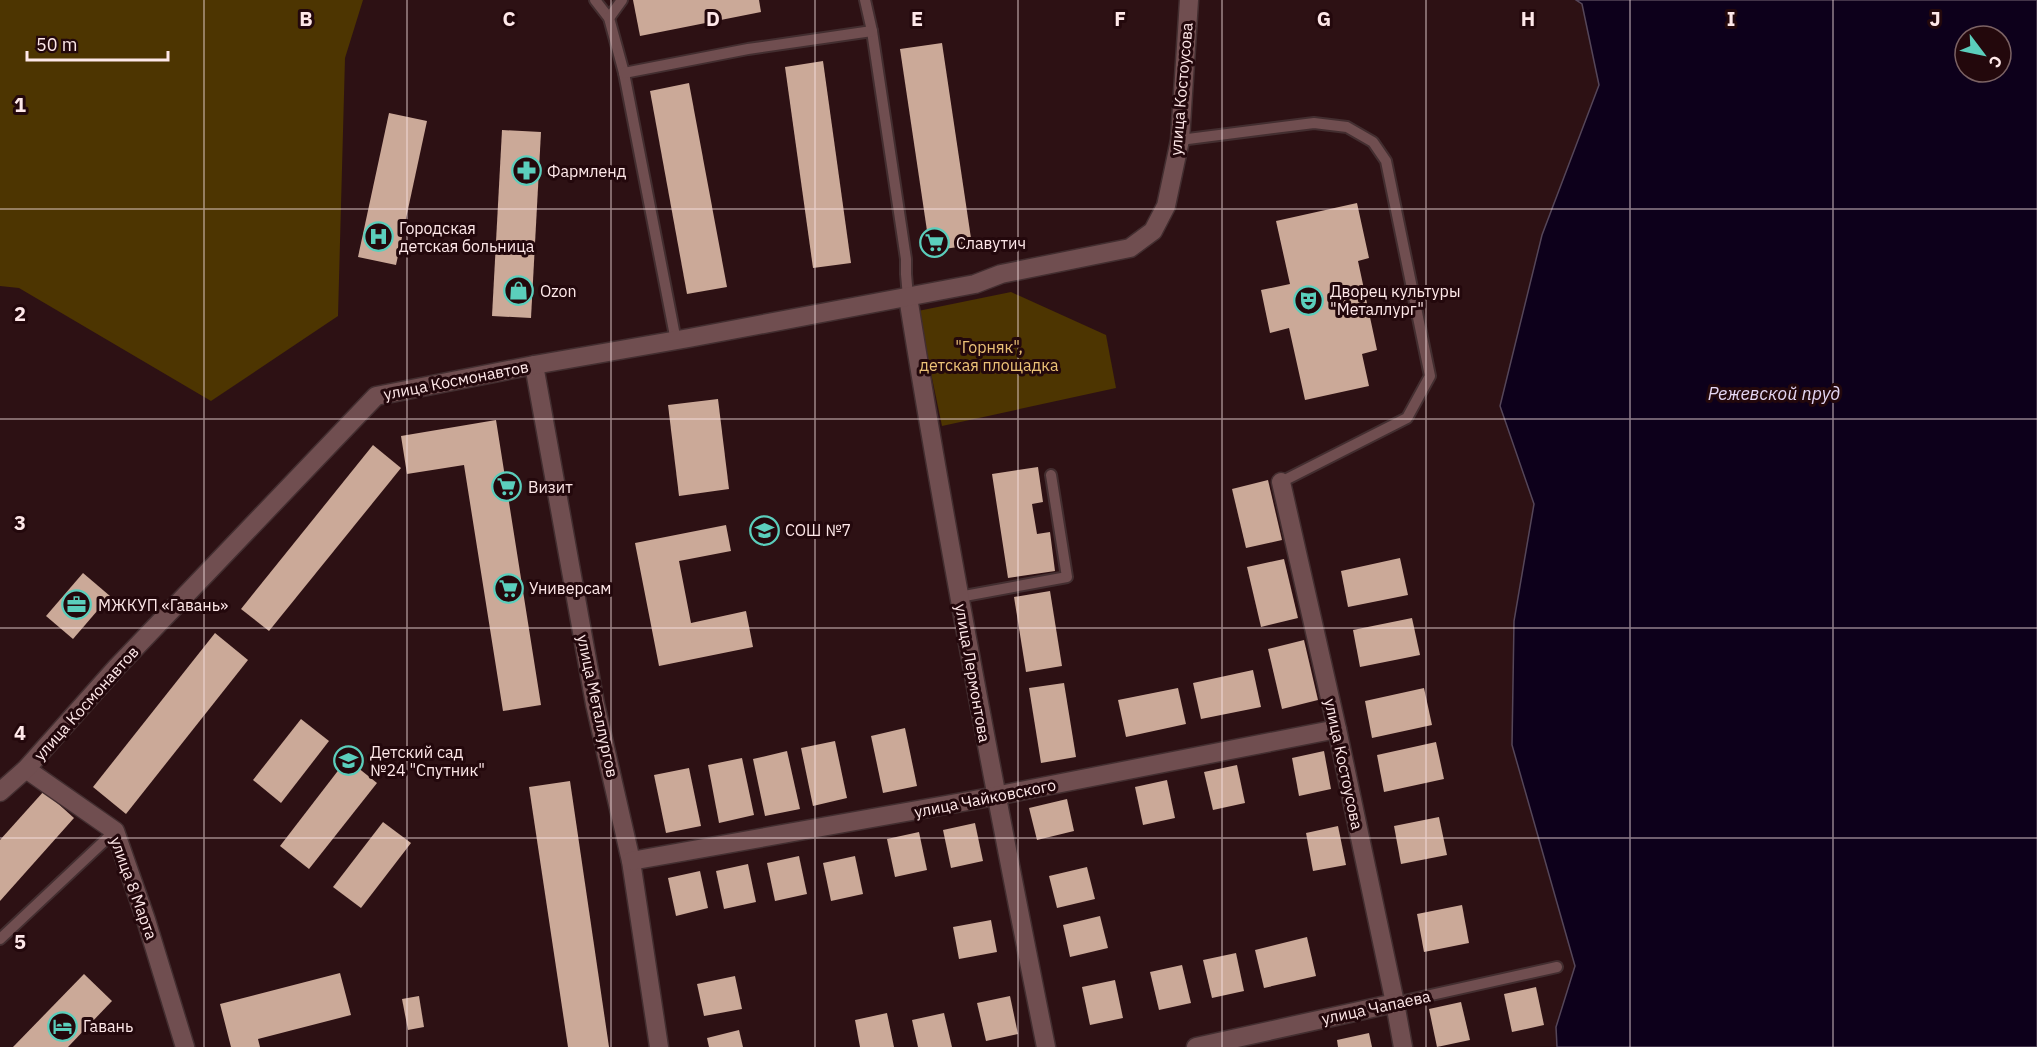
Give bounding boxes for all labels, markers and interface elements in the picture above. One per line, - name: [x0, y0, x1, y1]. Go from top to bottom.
- text: B: [299, 5, 313, 32]
- text: C: [502, 5, 516, 32]
- text: D: [706, 5, 720, 32]
- text: E: [911, 5, 923, 32]
- text: F: [1114, 5, 1126, 32]
- text: G: [1317, 5, 1331, 32]
- text: H: [1521, 5, 1535, 32]
- text: I: [1727, 5, 1735, 32]
- text: J: [1929, 5, 1941, 32]
- street label: улица Костоусова: [1165, 21, 1197, 156]
- scale bar: [27, 24, 168, 62]
- north arrow: [1953, 24, 2013, 84]
- text: 50 m: [36, 33, 78, 56]
- text: С: [1984, 52, 2007, 72]
- text: 1: [14, 91, 26, 118]
- pharmacy icon: Фармленд: [510, 155, 542, 187]
- place label: Фармленд: [547, 161, 627, 181]
- place label: Городская детская больница: [399, 218, 535, 256]
- hospital icon: Городская детская больница: [362, 221, 394, 253]
- supermarket icon: Славутич: [919, 227, 951, 259]
- place label: Славутич: [956, 233, 1026, 253]
- shop icon: Ozon: [503, 275, 535, 307]
- place label: Ozon: [540, 281, 577, 301]
- place label: Дворец культуры "Металлург": [1330, 281, 1460, 319]
- theatre icon: Дворец культуры "Металлург": [1293, 284, 1325, 316]
- text: 2: [14, 300, 26, 327]
- park label: "Горняк", детская площадка: [919, 337, 1059, 375]
- street label: улица Космонавтов: [382, 356, 530, 404]
- water label: Режевской пруд: [1708, 382, 1840, 405]
- supermarket icon: Визит: [491, 471, 523, 503]
- place label: Визит: [528, 477, 573, 497]
- text: 3: [14, 509, 26, 536]
- school or university icon: СОШ №7: [748, 514, 780, 546]
- place label: СОШ №7: [785, 520, 851, 540]
- supermarket icon: Универсам: [492, 572, 524, 604]
- place label: Универсам: [529, 578, 611, 598]
- office icon: МЖКУП «Гавань»: [61, 589, 93, 621]
- place label: МЖКУП «Гавань»: [98, 595, 228, 615]
- street label: улица Лермонтова: [951, 602, 995, 744]
- street label: улица Металлургов: [573, 633, 623, 779]
- street label: улица Космонавтов: [29, 642, 143, 764]
- street label: улица Костоусова: [1320, 697, 1368, 832]
- text: 4: [14, 719, 26, 746]
- place label: Детский сад №24 "Спутник": [370, 742, 485, 780]
- school or university icon: Детский сад №24 "Спутник": [333, 745, 365, 777]
- street label: улица Чайковского: [912, 774, 1058, 822]
- street label: улица 8 Марта: [106, 834, 162, 943]
- text: 5: [14, 928, 26, 955]
- street label: улица Чапаева: [1320, 986, 1433, 1028]
- hotel icon: Гавань: [46, 1010, 78, 1042]
- place label: Гавань: [83, 1016, 133, 1036]

